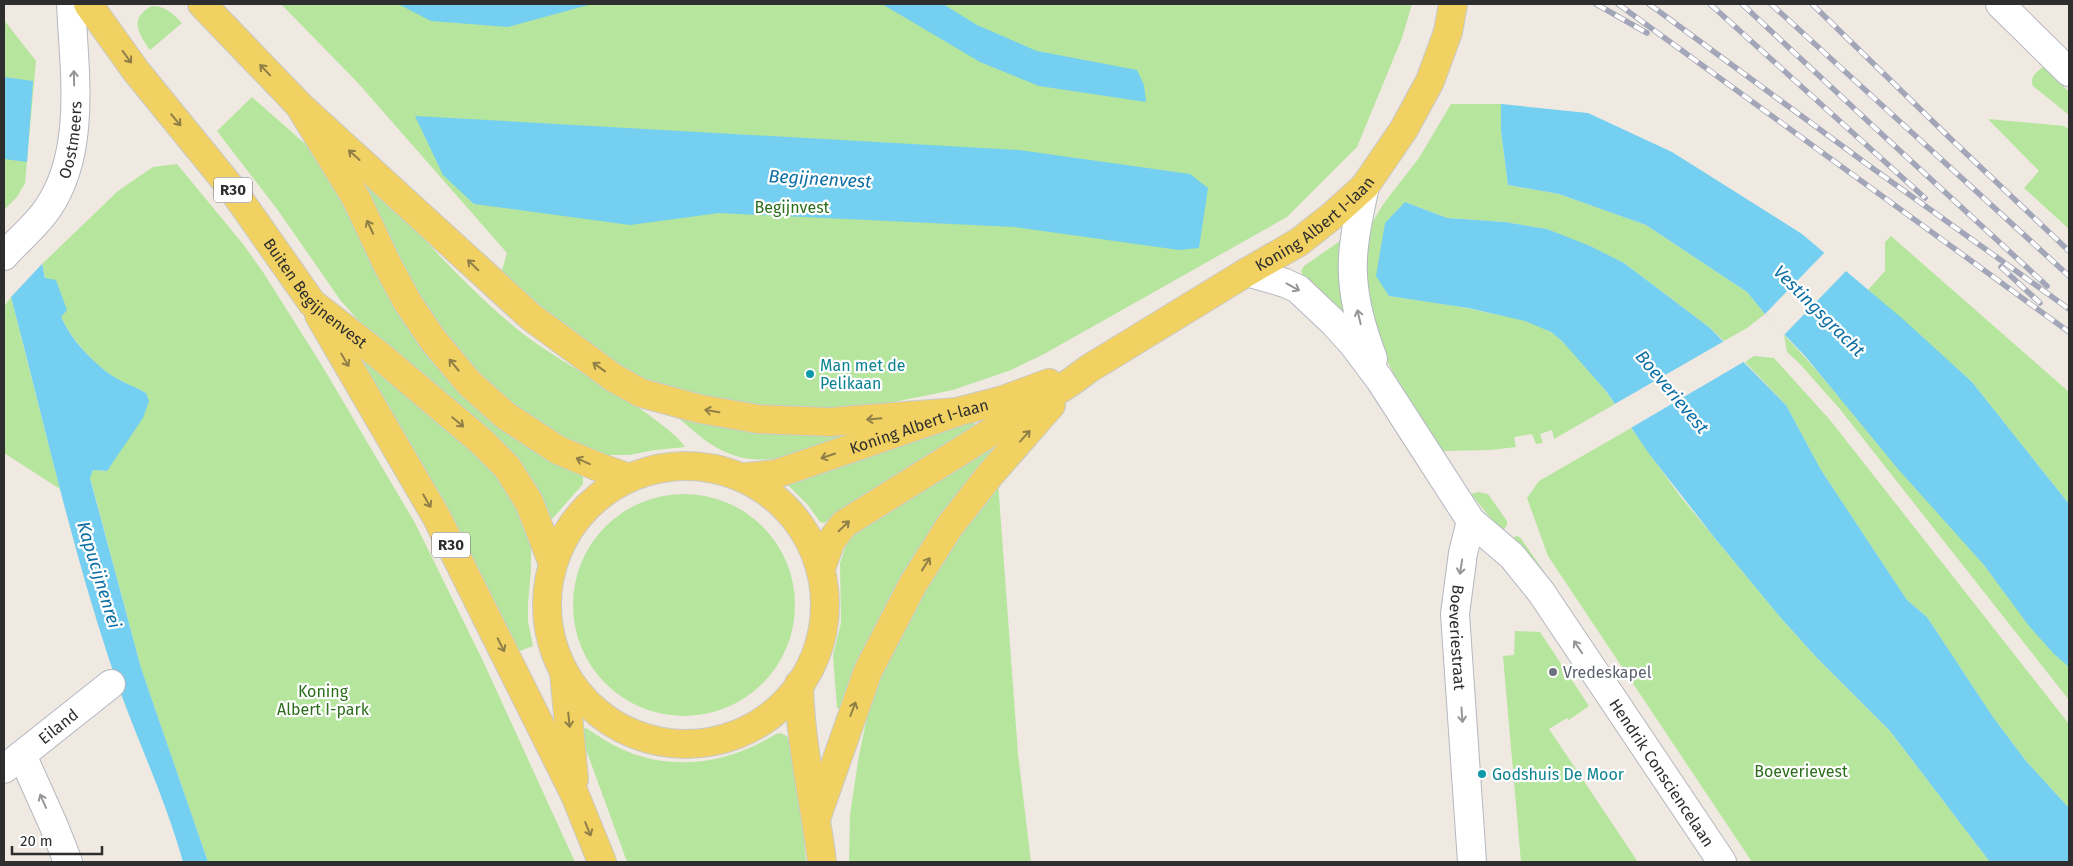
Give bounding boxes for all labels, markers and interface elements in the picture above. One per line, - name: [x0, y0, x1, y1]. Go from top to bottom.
- one-way arrow: [121, 50, 132, 63]
- one-way arrow: [259, 63, 271, 76]
- one-way arrow: [69, 71, 79, 87]
- street label: Oostmeers: [54, 101, 85, 181]
- one-way arrow: [170, 113, 181, 126]
- one-way arrow: [348, 149, 361, 161]
- water label: Begijnenvest: [768, 165, 873, 193]
- street label: Koning Albert I-laan: [1252, 173, 1378, 275]
- road number: R30: [214, 178, 252, 202]
- park label: Begijnvest: [755, 198, 830, 217]
- one-way arrow: [364, 220, 374, 235]
- street label: Buiten Begijnenvest: [260, 234, 371, 352]
- one-way arrow: [467, 259, 480, 271]
- water label: Vestingsgracht: [1769, 261, 1870, 362]
- one-way arrow: [1285, 282, 1300, 292]
- one-way arrow: [1354, 309, 1363, 325]
- water label: Boeverievest: [1631, 346, 1714, 439]
- one-way arrow: [341, 353, 351, 367]
- place label: Man met de Pelikaan: [820, 356, 906, 393]
- one-way arrow: [448, 359, 460, 372]
- one-way arrow: [593, 362, 606, 373]
- marker: Man met de Pelikaan: [804, 368, 816, 380]
- street label: Koning Albert I-laan: [847, 395, 991, 458]
- one-way arrow: [704, 406, 720, 416]
- one-way arrow: [866, 414, 882, 424]
- one-way arrow: [452, 417, 465, 428]
- one-way arrow: [1019, 429, 1030, 442]
- one-way arrow: [821, 452, 837, 461]
- one-way arrow: [576, 455, 591, 465]
- one-way arrow: [422, 493, 432, 508]
- water label: Kapucijnenrei: [72, 519, 126, 631]
- one-way arrow: [838, 520, 850, 532]
- road number: R30: [432, 532, 470, 558]
- one-way arrow: [920, 557, 931, 571]
- one-way arrow: [1455, 559, 1465, 575]
- street label: Boeveriestraat: [1445, 584, 1470, 691]
- one-way arrow: [496, 638, 506, 653]
- one-way arrow: [1573, 640, 1583, 654]
- place label: Vredeskapel: [1563, 663, 1652, 682]
- marker: Vredeskapel: [1547, 666, 1559, 678]
- park label: Koning Albert I-park: [277, 682, 370, 719]
- street label: Hendrik Consciencelaan: [1606, 695, 1718, 850]
- one-way arrow: [849, 702, 858, 717]
- street label: Eiland: [34, 705, 82, 748]
- one-way arrow: [1457, 707, 1467, 723]
- one-way arrow: [564, 712, 574, 728]
- park label: Boeverievest: [1754, 762, 1848, 781]
- place label: Godshuis De Moor: [1492, 765, 1625, 784]
- marker: Godshuis De Moor: [1476, 768, 1488, 780]
- one-way arrow: [37, 794, 47, 809]
- one-way arrow: [584, 821, 594, 836]
- scale bar: [12, 824, 102, 856]
- text: 20 m: [20, 832, 53, 850]

